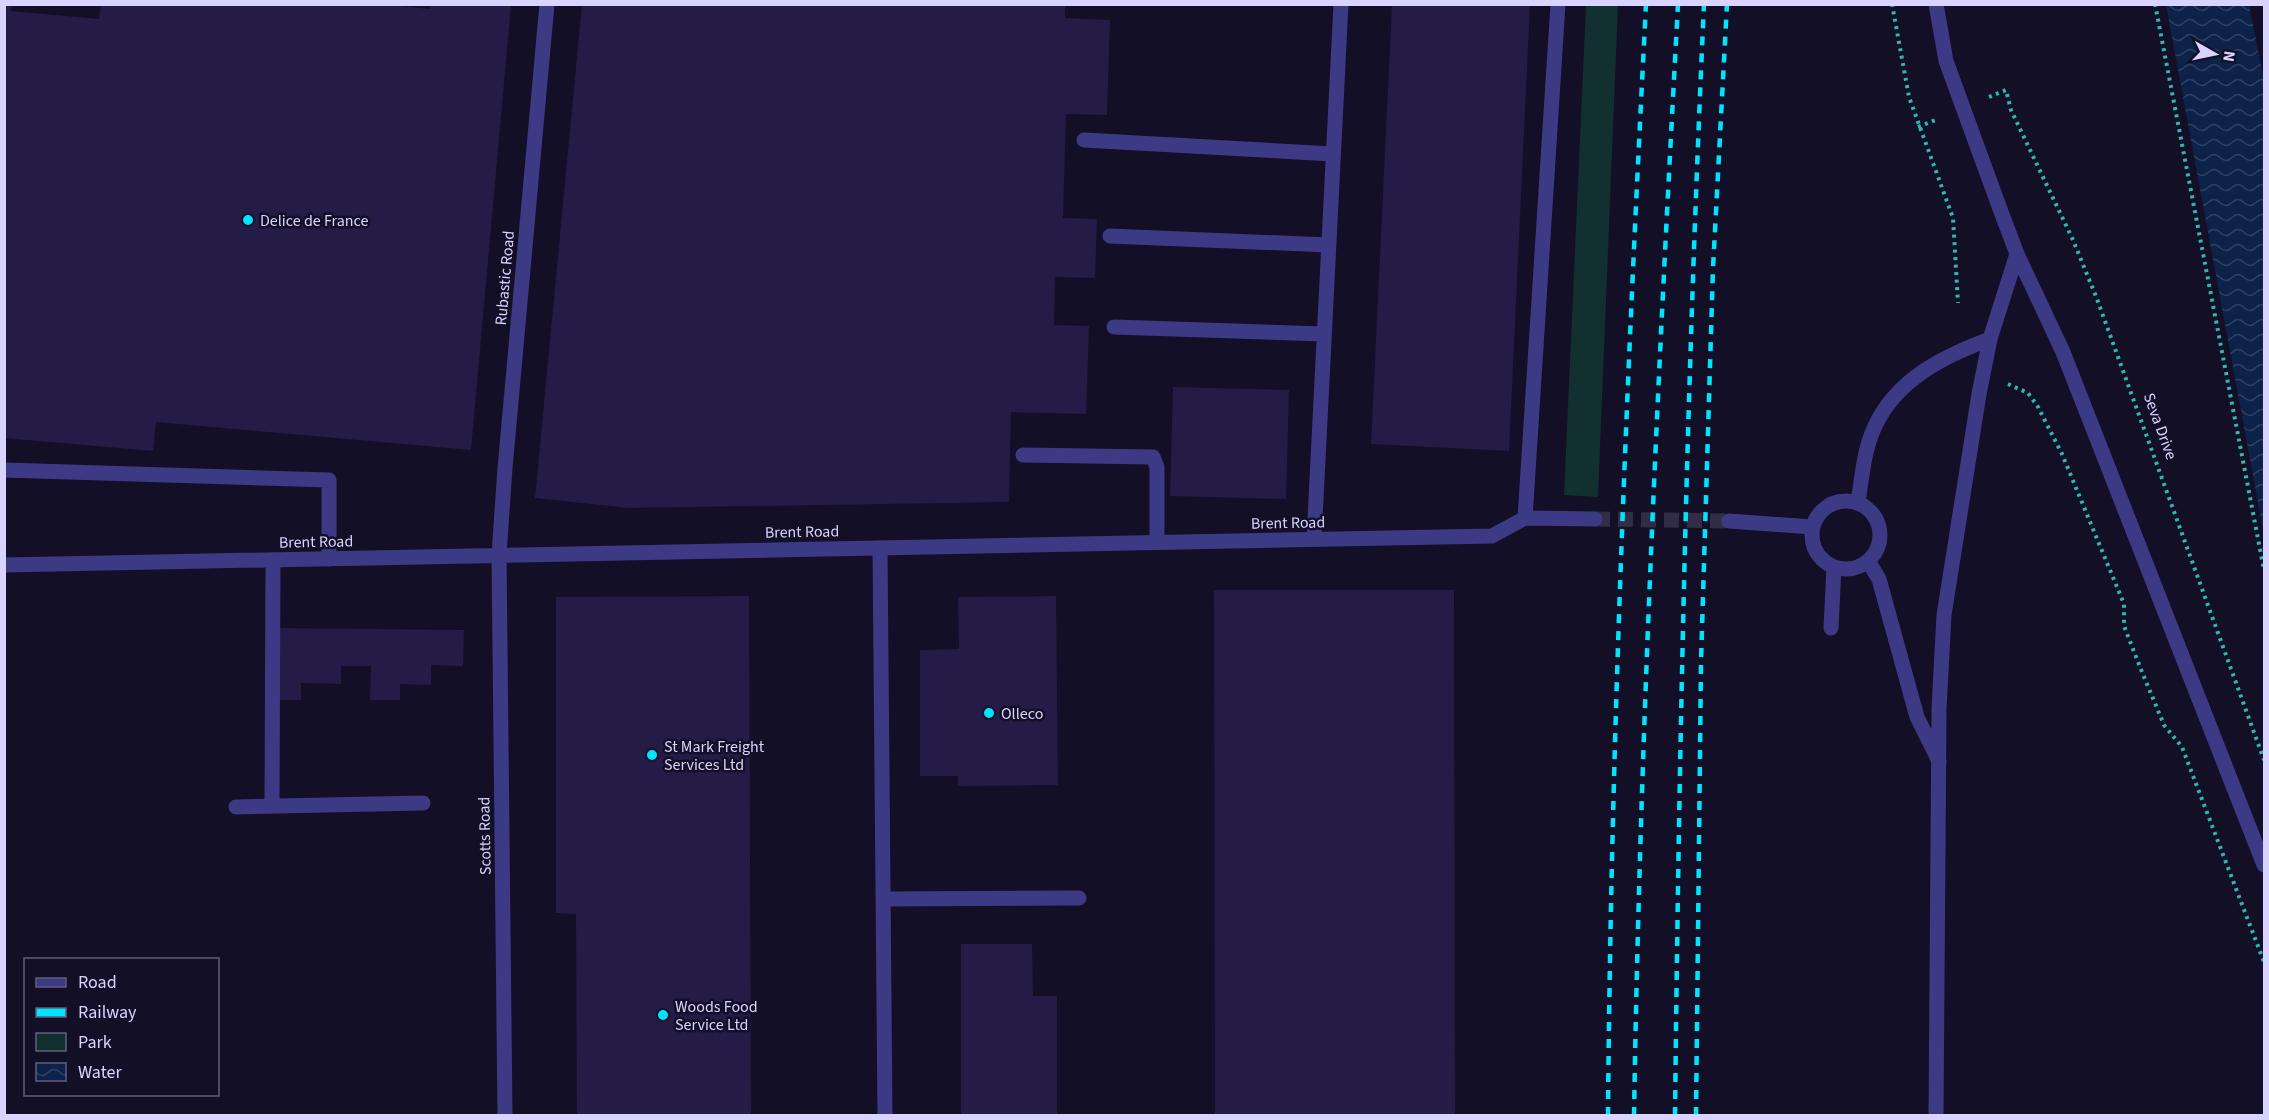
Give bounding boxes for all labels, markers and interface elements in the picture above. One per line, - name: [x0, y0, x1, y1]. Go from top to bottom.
- north arrow: [2185, 24, 2245, 84]
- text: N: [2217, 49, 2241, 63]
- place label: Delice de France: [260, 210, 368, 232]
- marker: Delice de France: [241, 213, 255, 227]
- street label: Rubastic Road: [490, 230, 520, 326]
- street label: Seva Drive: [2138, 390, 2182, 463]
- street label: Brent Road: [1251, 511, 1325, 535]
- street label: Brent Road: [765, 520, 839, 544]
- street label: Brent Road: [279, 530, 353, 554]
- place label: Olleco: [1001, 703, 1043, 725]
- marker: Olleco: [982, 706, 996, 720]
- place label: St Mark Freight Services Ltd: [664, 736, 765, 776]
- marker: St Mark Freight Services Ltd: [645, 748, 659, 762]
- street label: Scotts Road: [473, 797, 497, 875]
- legend: [24, 958, 219, 1096]
- text: Road: [78, 970, 117, 995]
- place label: Woods Food Service Ltd: [675, 996, 758, 1036]
- text: Railway: [78, 1000, 137, 1025]
- marker: Woods Food Service Ltd: [656, 1008, 670, 1022]
- text: Park: [78, 1030, 112, 1055]
- text: Water: [78, 1060, 122, 1085]

